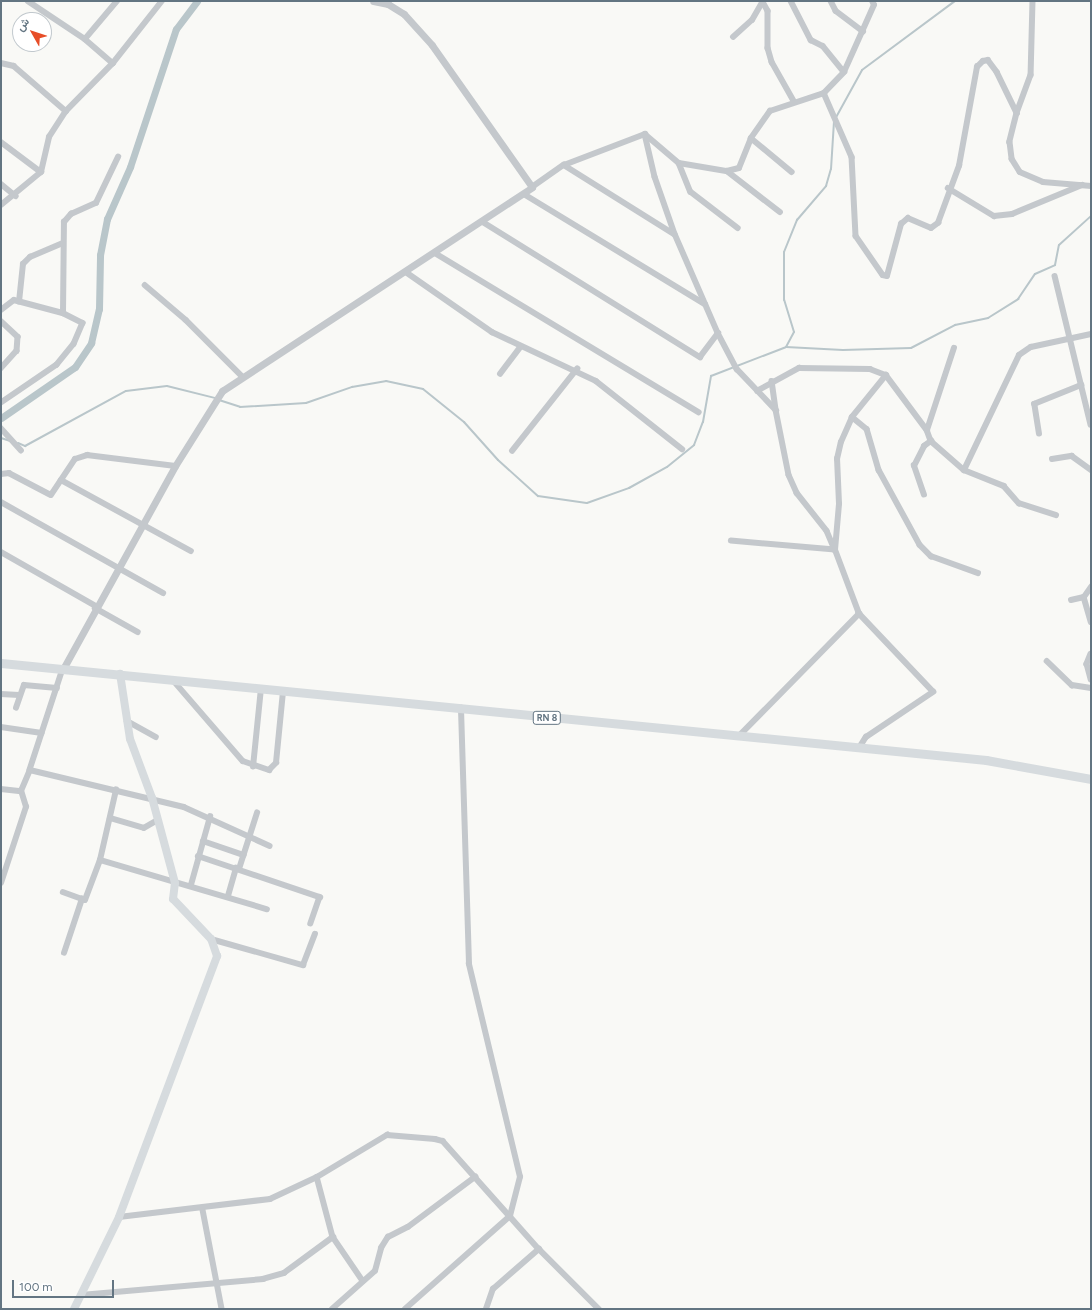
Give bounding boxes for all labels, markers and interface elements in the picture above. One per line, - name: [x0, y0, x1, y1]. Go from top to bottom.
- north arrow: [12, 12, 52, 52]
- text: ش: [14, 16, 32, 34]
- road number: RN 8: [532, 711, 562, 725]
- scale bar: [14, 1272, 116, 1298]
- text: 100 m: [19, 1280, 53, 1294]

